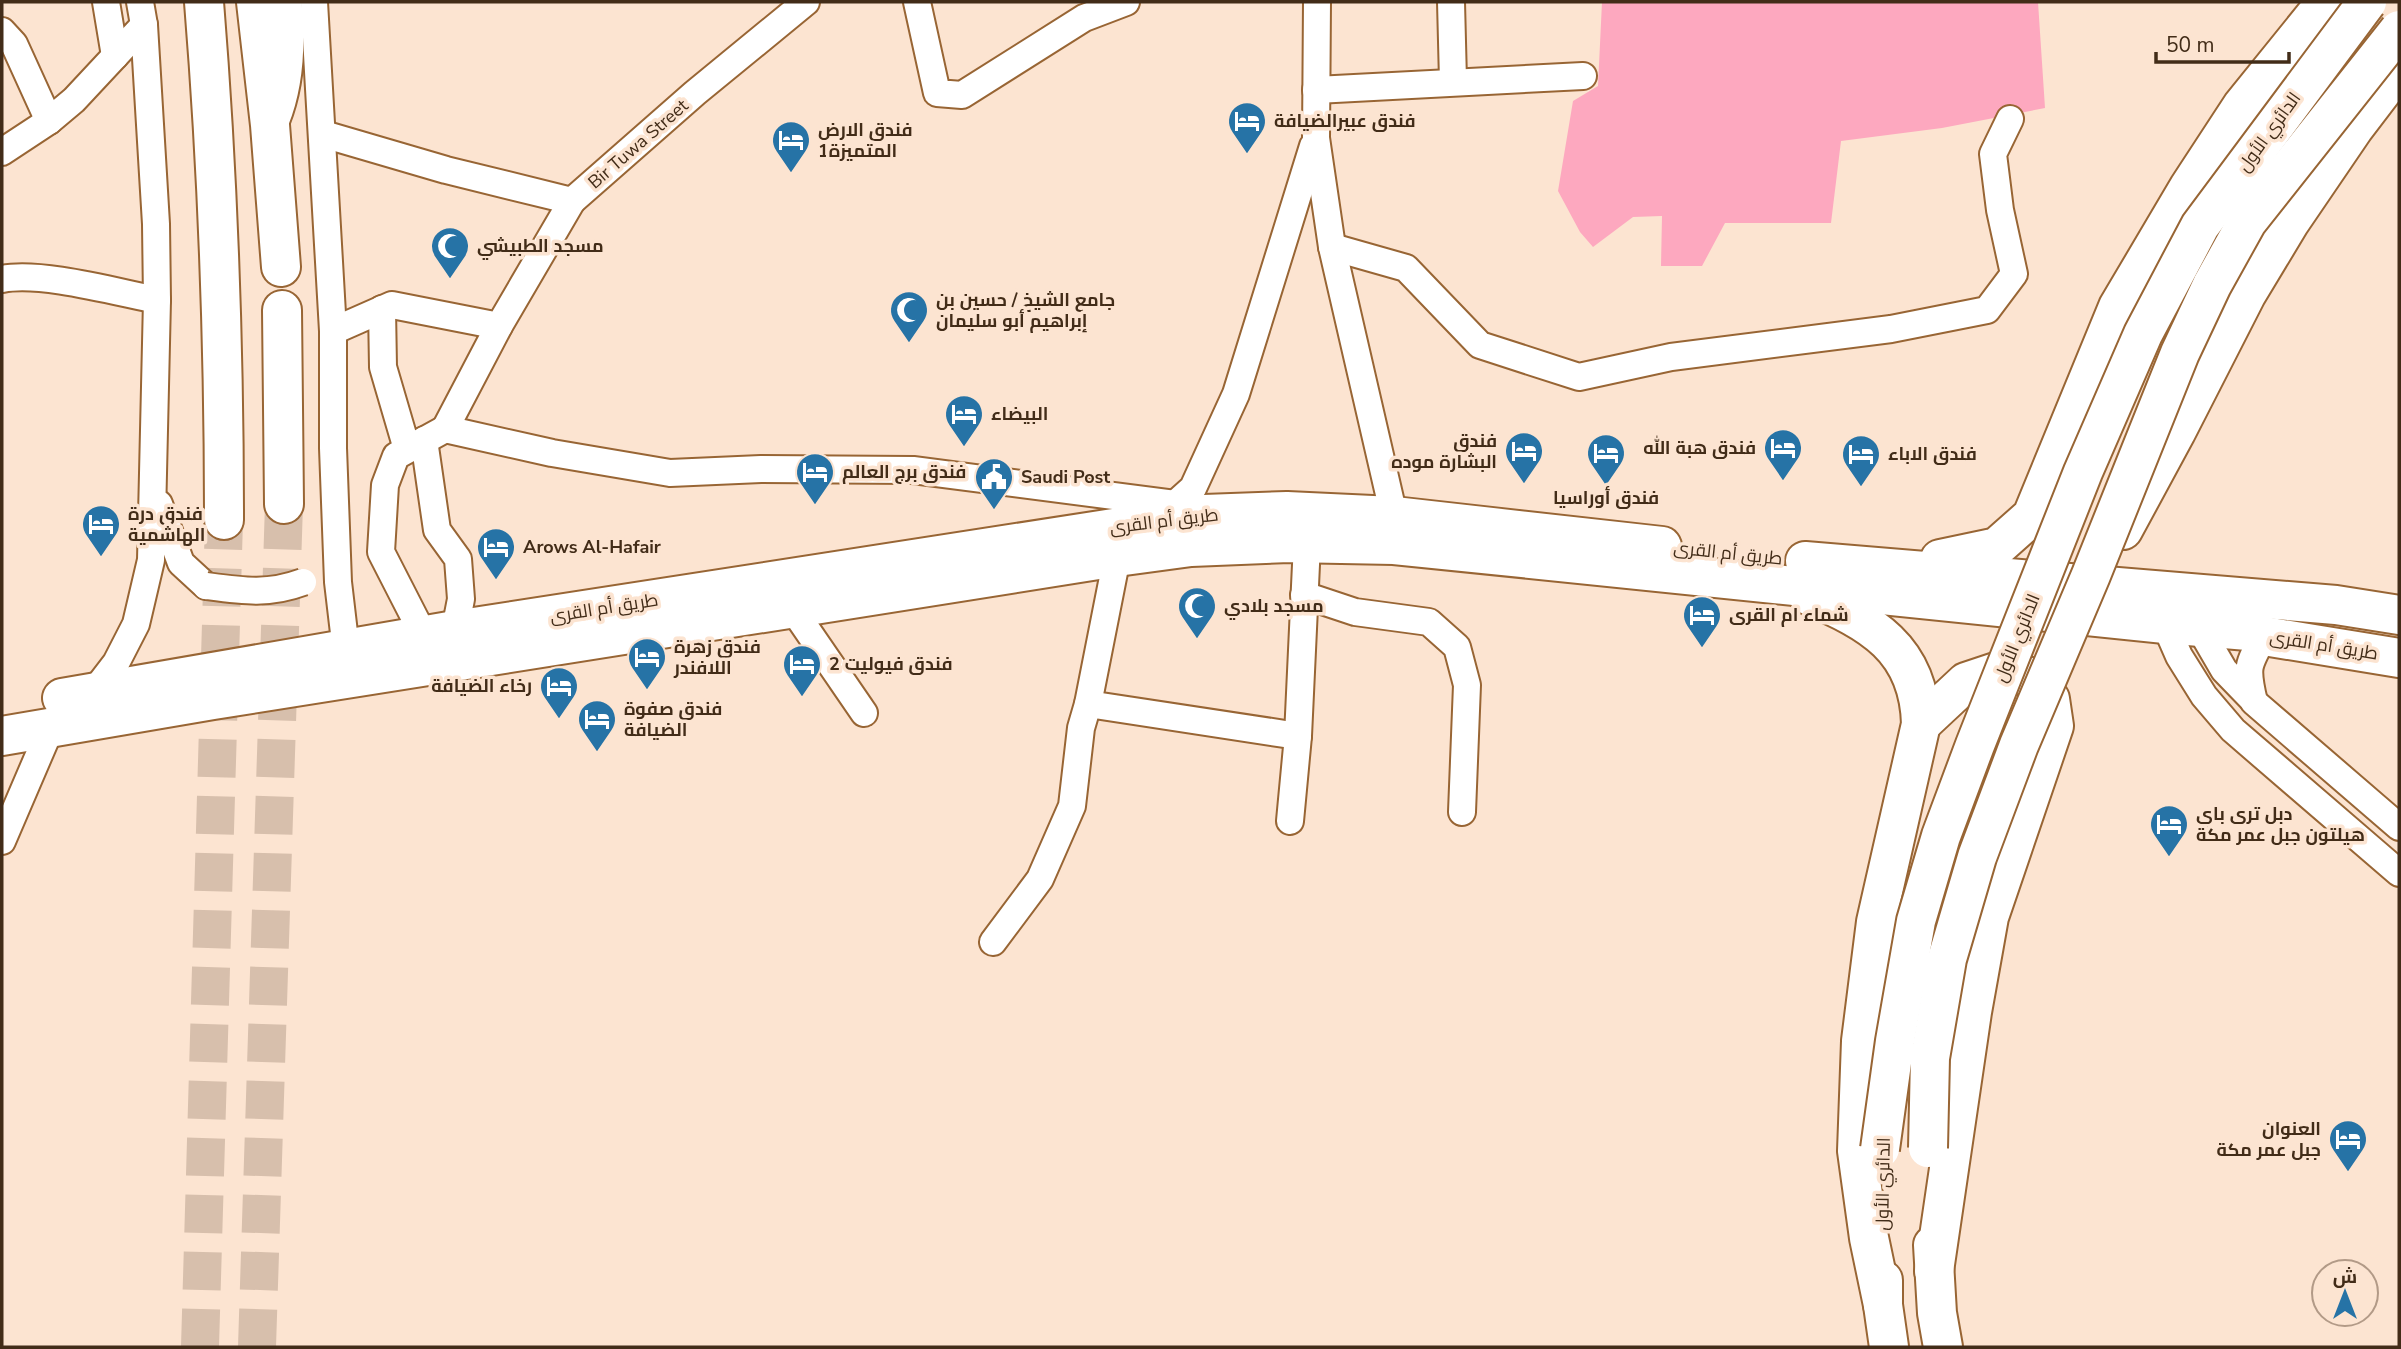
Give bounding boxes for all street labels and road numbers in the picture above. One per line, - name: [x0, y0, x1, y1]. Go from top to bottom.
- street label: الدائري الأول: [2232, 87, 2308, 178]
- street label: Bir Tuwa Street: [583, 93, 694, 194]
- street label: طريق أم القرى: [1108, 502, 1220, 540]
- street label: طريق أم القرى: [1672, 535, 1784, 571]
- street label: طريق أم القرى: [548, 588, 660, 628]
- street label: الدائري الأول: [1988, 590, 2047, 687]
- street label: طريق أم القرى: [2268, 625, 2380, 665]
- street label: الدائري الأول: [1870, 1137, 1898, 1231]

